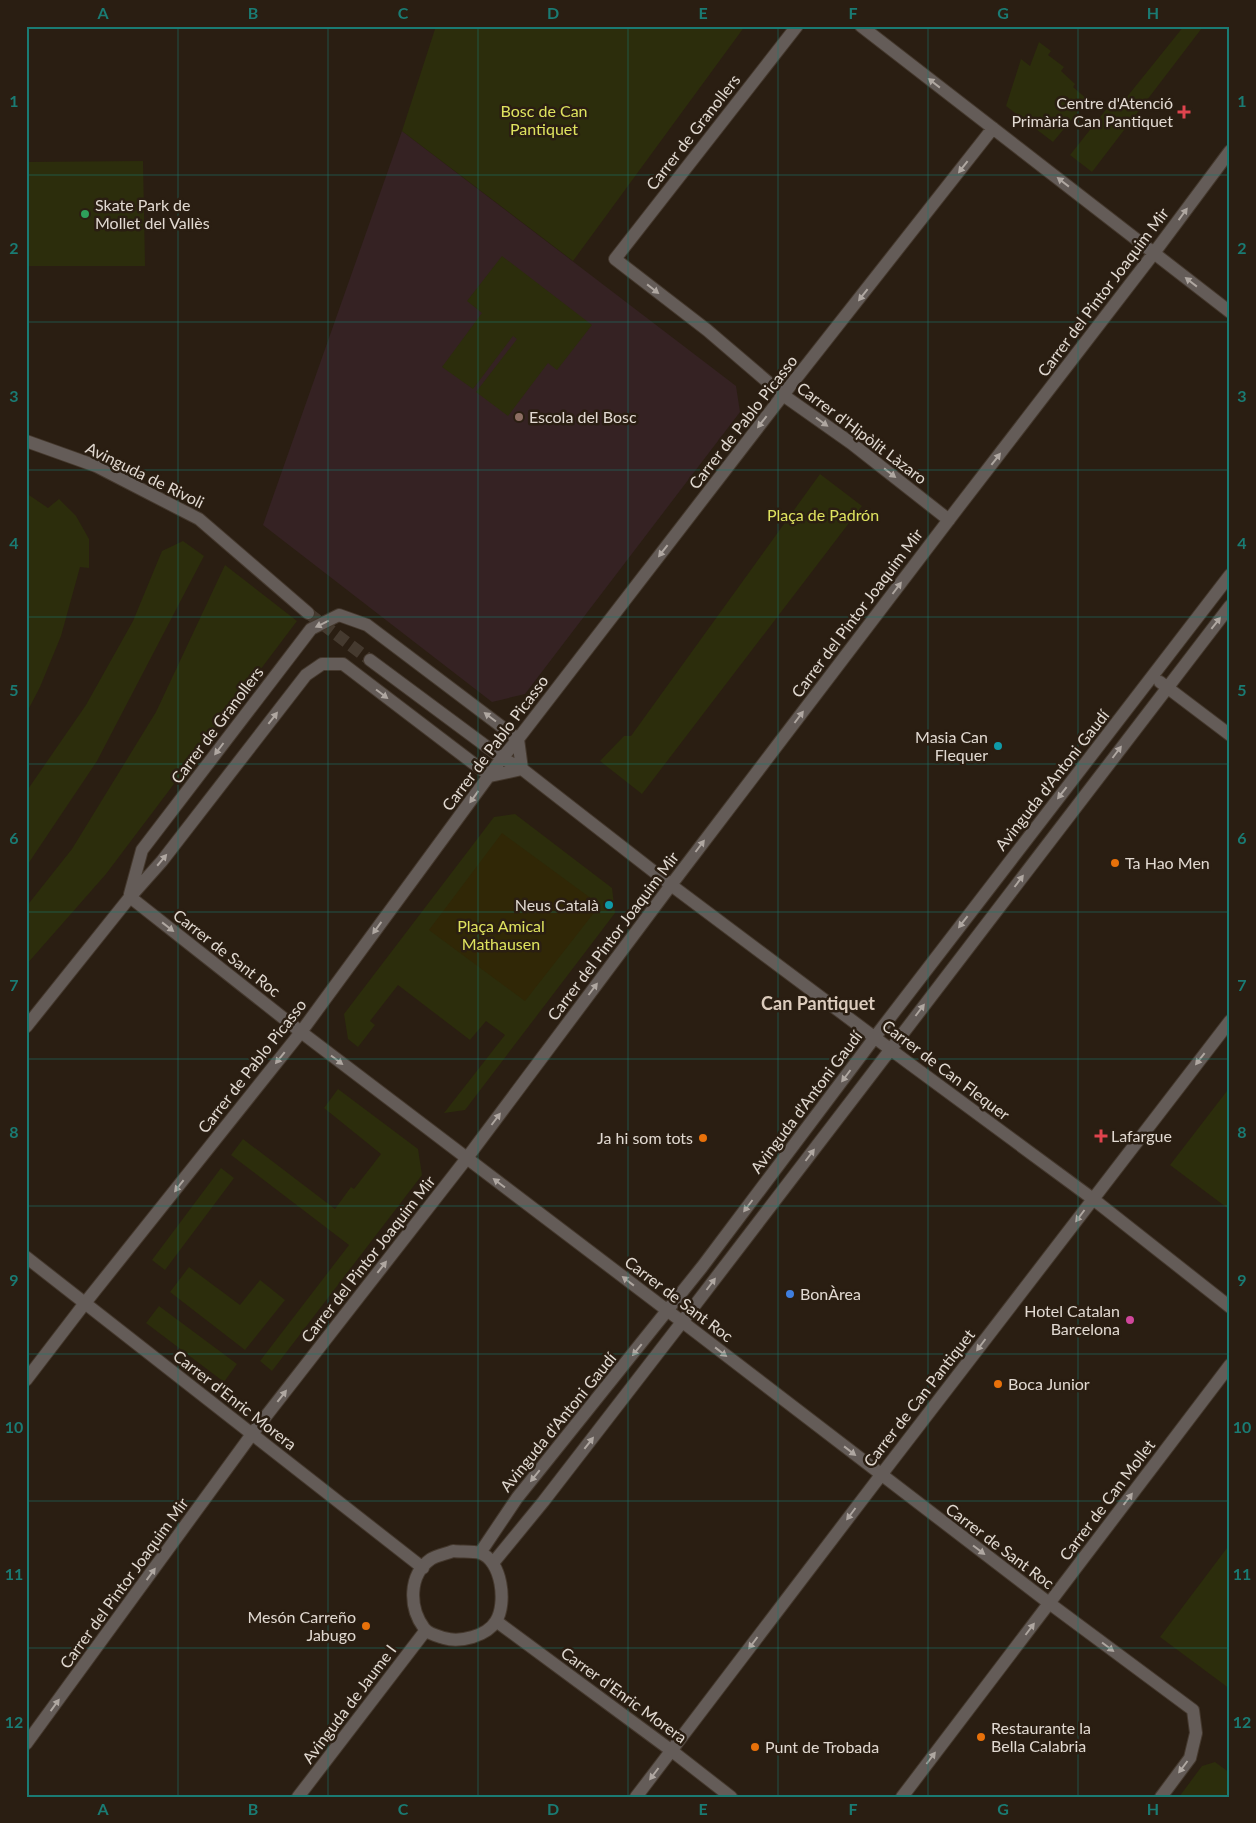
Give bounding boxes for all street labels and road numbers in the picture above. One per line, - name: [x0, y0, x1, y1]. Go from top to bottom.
- street label: Carrer de Granollers: [642, 70, 744, 193]
- street label: Carrer del Pintor Joaquim Mir: [1033, 203, 1172, 380]
- street label: Carrer de Pablo Picasso: [684, 351, 801, 492]
- street label: Carrer d'Hipòlit Làzaro: [794, 378, 931, 488]
- street label: Avinguda de Rivoli: [83, 438, 208, 511]
- street label: Carrer del Pintor Joaquim Mir: [787, 524, 926, 701]
- street label: Carrer de Granollers: [166, 662, 267, 787]
- street label: Carrer de Pablo Picasso: [437, 671, 552, 814]
- street label: Avinguda d'Antoni Gaudí: [991, 705, 1113, 854]
- street label: Carrer del Pintor Joaquim Mir: [543, 847, 682, 1024]
- street label: Carrer de Sant Roc: [170, 905, 285, 1001]
- street label: Carrer de Pablo Picasso: [193, 995, 310, 1136]
- street label: Carrer de Can Flequer: [879, 1016, 1014, 1124]
- street label: Avinguda d'Antoni Gaudí: [746, 1026, 866, 1177]
- street label: Carrer del Pintor Joaquim Mir: [297, 1171, 439, 1346]
- street label: Carrer de Sant Roc: [621, 1252, 738, 1346]
- street label: Carrer de Can Pantiquet: [859, 1325, 978, 1470]
- street label: Carrer d'Enric Morera: [170, 1346, 301, 1454]
- street label: Avinguda d'Antoni Gaudí: [496, 1347, 620, 1495]
- street label: Carrer de Can Mollet: [1055, 1435, 1158, 1564]
- street label: Carrer del Pintor Joaquim Mir: [55, 1494, 192, 1672]
- street label: Carrer de Sant Roc: [942, 1499, 1059, 1593]
- street label: Avinguda de Jaume I: [298, 1640, 400, 1767]
- street label: Carrer d'Enric Morera: [558, 1643, 691, 1747]

